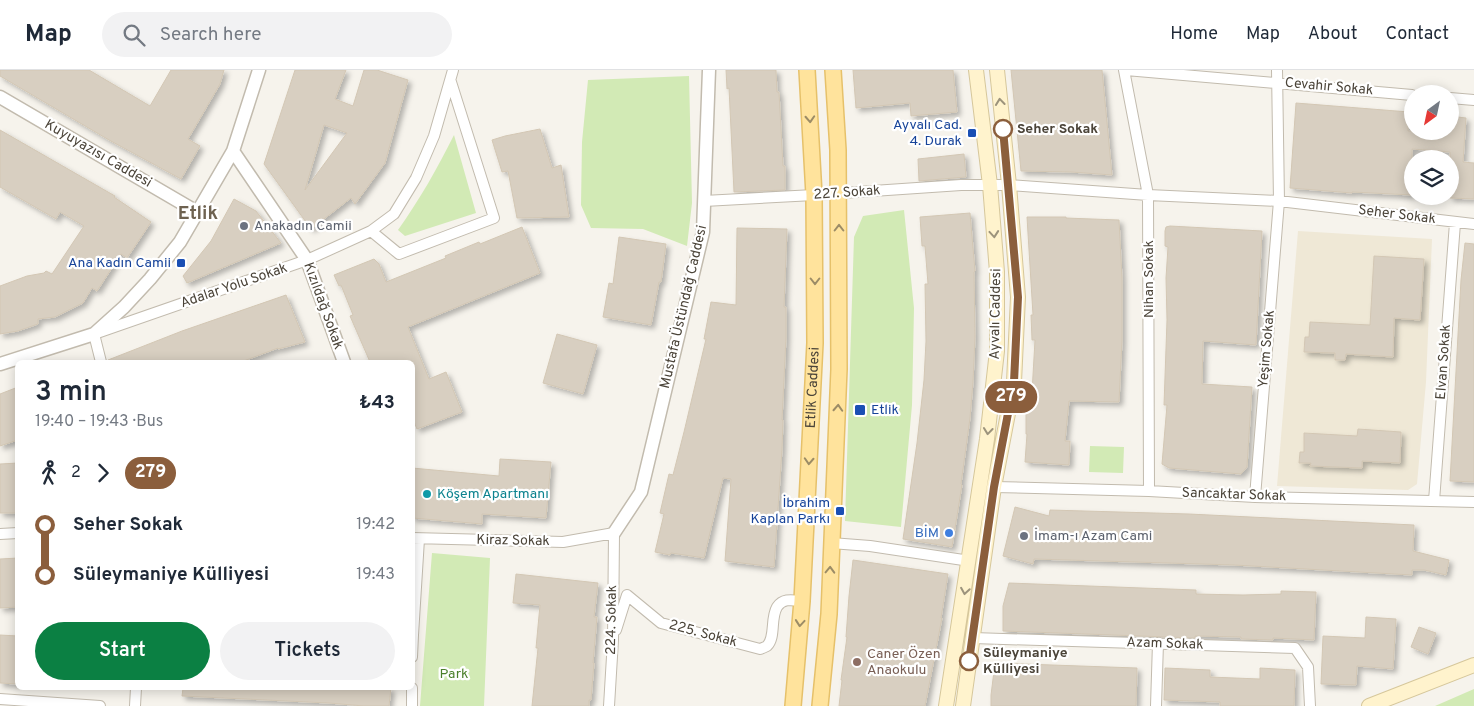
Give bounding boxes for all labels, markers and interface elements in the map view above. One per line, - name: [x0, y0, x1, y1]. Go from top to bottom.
- search box: [102, 12, 452, 57]
- text: Map: [25, 20, 72, 50]
- icon: search: [120, 21, 148, 49]
- text: Search here: [160, 23, 261, 47]
- text: Home: [1170, 23, 1218, 46]
- text: Map: [1246, 23, 1280, 46]
- text: About: [1308, 23, 1357, 46]
- text: Contact: [1385, 23, 1449, 46]
- street label: Cevahir Sokak: [1284, 75, 1374, 99]
- north arrow: [1404, 85, 1459, 140]
- map controls: [1404, 85, 1459, 205]
- one-way arrow: [995, 98, 1006, 106]
- one-way arrow: [804, 115, 815, 123]
- street label: Kuyuyazısı Caddesi: [41, 116, 155, 192]
- place label: Ayvalı Cad. 4. Durak: [893, 117, 962, 150]
- marker: Seher Sokak: [993, 119, 1013, 139]
- place label: Seher Sokak: [1017, 121, 1098, 138]
- marker: Ayvalı Cad. 4. Durak: [966, 127, 978, 139]
- button: layers: [1404, 150, 1459, 205]
- street label: 227. Sokak: [813, 182, 881, 204]
- district label: Etlik: [178, 202, 219, 226]
- street label: Seher Sokak: [1357, 202, 1437, 228]
- place label: Anakadın Camii: [254, 218, 352, 235]
- marker: Anakadın Camii: [238, 220, 250, 232]
- street label: Mustafa Üstündağ Caddesi: [656, 223, 711, 390]
- one-way arrow: [834, 224, 844, 232]
- one-way arrow: [988, 230, 999, 238]
- street label: Nihan Sokak: [1141, 240, 1158, 318]
- place label: Ana Kadın Camii: [68, 255, 171, 272]
- marker: Ana Kadın Camii: [175, 257, 187, 269]
- street label: Adalar Yolu Sokak: [178, 260, 290, 312]
- street label: Kızıldağ Sokak: [299, 260, 347, 352]
- street label: Ayvalı Caddesi: [987, 268, 1005, 360]
- one-way arrow: [810, 278, 820, 285]
- street label: Yeşim Sokak: [1255, 309, 1279, 389]
- street label: Elvan Sokak: [1433, 324, 1455, 400]
- street label: Etlik Caddesi: [802, 347, 823, 429]
- text: 3 min: [35, 375, 107, 411]
- line badge: 279: [982, 381, 1040, 413]
- text: 279: [995, 385, 1027, 408]
- text: ₺43: [359, 391, 395, 415]
- place label: Etlik: [871, 402, 899, 419]
- marker: Etlik: [853, 403, 867, 417]
- one-way arrow: [832, 404, 843, 412]
- text: 19:40 – 19:43 · Bus: [35, 412, 163, 432]
- one-way arrow: [983, 427, 994, 435]
- one-way arrow: [804, 457, 815, 465]
- icon: walk: [35, 459, 63, 487]
- icon: forward: [89, 459, 117, 487]
- text: 279: [135, 461, 166, 484]
- text: 2: [71, 463, 81, 483]
- street label: Sancaktar Sokak: [1181, 485, 1287, 505]
- place label: Köşem Apartmanı: [437, 486, 549, 503]
- marker: Köşem Apartmanı: [421, 488, 433, 500]
- place label: İbrahim Kaplan Parkı: [751, 494, 830, 528]
- marker: İbrahim Kaplan Parkı: [834, 505, 846, 517]
- text: Seher Sokak: [73, 513, 183, 537]
- text: 19:42: [356, 515, 395, 535]
- place label: BİM: [915, 524, 939, 542]
- marker: BİM: [943, 527, 955, 539]
- place label: İmam-ı Azam Cami: [1034, 527, 1152, 545]
- marker: İmam-ı Azam Cami: [1018, 530, 1030, 542]
- street label: Kiraz Sokak: [476, 532, 550, 550]
- text: Süleymaniye Külliyesi: [73, 563, 269, 587]
- text: 19:43: [356, 565, 395, 585]
- one-way arrow: [825, 566, 835, 574]
- street label: 224. Sokak: [603, 585, 621, 655]
- one-way arrow: [960, 587, 970, 596]
- street label: 225. Sokak: [667, 617, 739, 651]
- one-way arrow: [795, 619, 806, 627]
- button: Start: [35, 622, 210, 680]
- button: Tickets: [220, 622, 395, 680]
- street label: Azam Sokak: [1126, 634, 1204, 654]
- place label: Caner Özen Anaokulu: [867, 645, 941, 679]
- place label: Süleymaniye Külliyesi: [983, 645, 1068, 678]
- marker: Süleymaniye Külliyesi: [959, 651, 979, 671]
- marker: Caner Özen Anaokulu: [851, 656, 863, 668]
- park label: Park: [440, 666, 468, 683]

